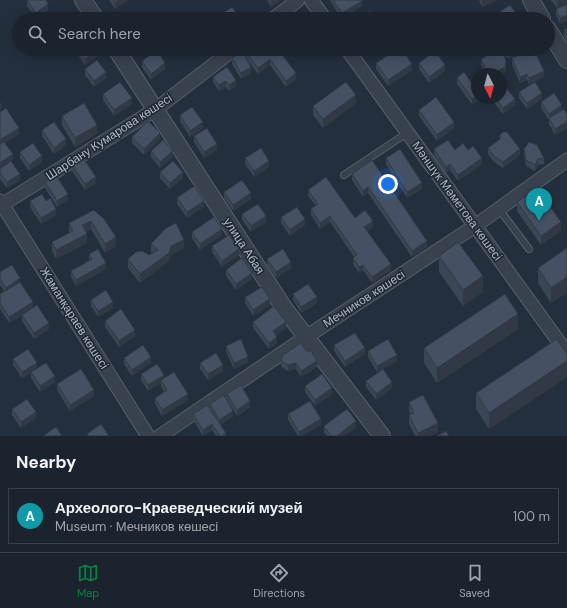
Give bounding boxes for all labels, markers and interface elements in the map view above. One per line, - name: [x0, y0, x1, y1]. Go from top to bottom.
- search box: [12, 12, 555, 56]
- icon: search: [26, 23, 48, 45]
- text: Search here: [58, 24, 141, 44]
- north arrow: [471, 68, 507, 104]
- street label: Шарбану Кумарова көшесі: [43, 90, 175, 184]
- street label: Мәншүк Мәметова көшесі: [408, 138, 506, 264]
- your location: [378, 174, 398, 194]
- pin: A: [526, 188, 552, 221]
- street label: улица Абая: [220, 215, 268, 277]
- street label: Жаманқараев көшесі: [36, 264, 112, 372]
- street label: Мечников көшесі: [320, 267, 408, 331]
- text: Nearby: [16, 451, 76, 473]
- text: Археолого-Краеведческий музей: [55, 498, 303, 518]
- text: A: [25, 508, 35, 525]
- text: 100 m: [513, 508, 550, 525]
- text: Museum · Мечников көшесі: [55, 518, 218, 535]
- tab: Map: [77, 562, 99, 600]
- tab: Directions: [253, 562, 305, 600]
- tab: Saved: [459, 562, 490, 600]

